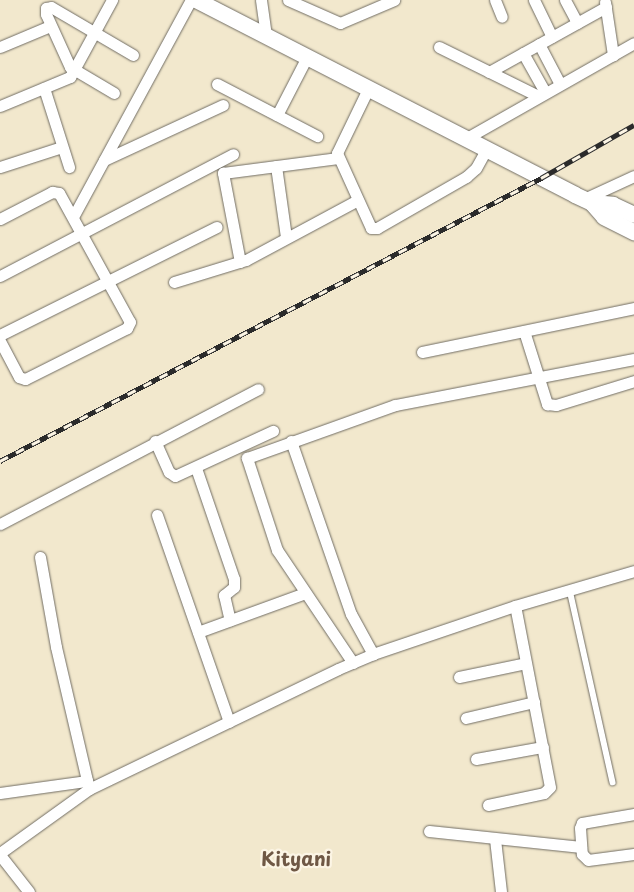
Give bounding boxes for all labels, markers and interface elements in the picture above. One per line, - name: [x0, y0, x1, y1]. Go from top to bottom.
- district label: Kityani: [261, 848, 331, 870]

